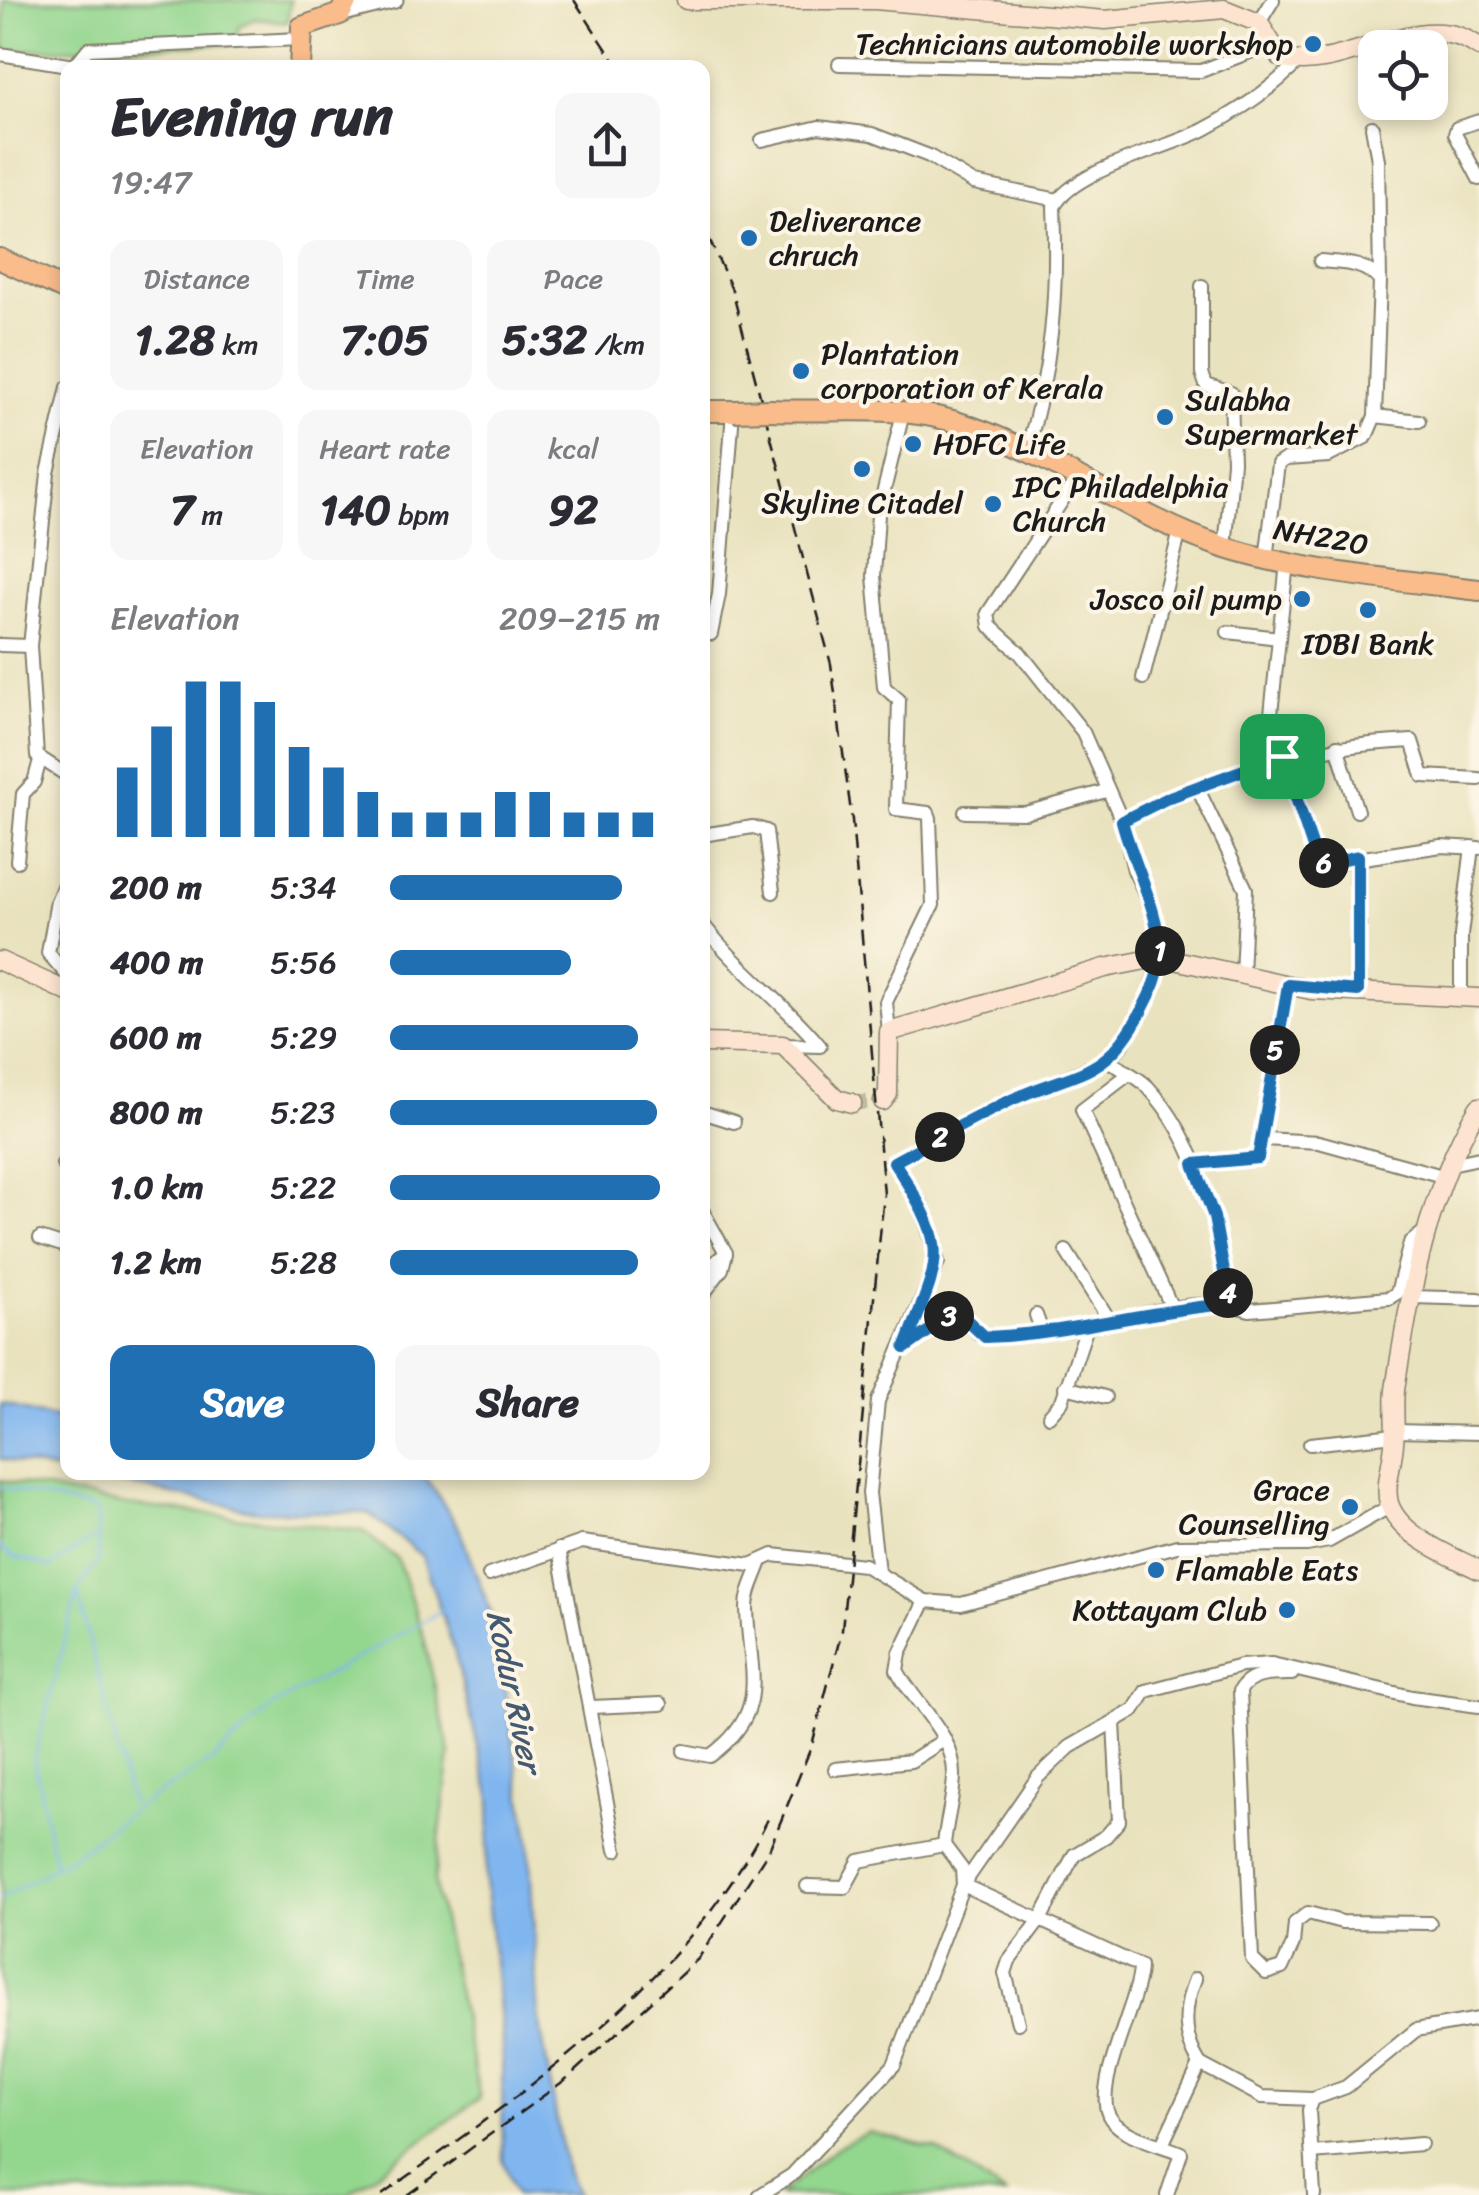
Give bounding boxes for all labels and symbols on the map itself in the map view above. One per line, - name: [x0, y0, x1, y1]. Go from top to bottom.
- place label: Technicians automobile workshop: [856, 17, 1293, 71]
- marker: Technicians automobile workshop: [1302, 33, 1324, 55]
- place label: Deliverance chruch: [769, 194, 922, 282]
- marker: Deliverance chruch: [738, 227, 760, 249]
- place label: Plantation corporation of Kerala: [821, 327, 1103, 415]
- marker: Plantation corporation of Kerala: [790, 360, 812, 382]
- place label: Sulabha Supermarket: [1185, 373, 1359, 461]
- marker: Sulabha Supermarket: [1154, 406, 1176, 428]
- place label: HDFC Life: [933, 417, 1066, 471]
- marker: HDFC Life: [902, 433, 924, 455]
- marker: Skyline Citadel: [851, 458, 873, 480]
- place label: IPC Philadelphia Church: [1012, 460, 1229, 548]
- place label: Skyline Citadel: [761, 476, 964, 530]
- marker: IPC Philadelphia Church: [982, 493, 1004, 515]
- street label: NH220: [1269, 502, 1373, 572]
- place label: Josco oil pump: [1090, 572, 1282, 626]
- marker: Josco oil pump: [1291, 588, 1313, 610]
- marker: IDBI Bank: [1357, 599, 1379, 621]
- place label: IDBI Bank: [1301, 617, 1434, 671]
- pin: [1240, 714, 1325, 799]
- pin: 6: [1299, 838, 1349, 888]
- pin: 1: [1135, 926, 1185, 976]
- pin: 5: [1250, 1025, 1300, 1075]
- pin: 2: [915, 1112, 965, 1162]
- pin: 4: [1203, 1268, 1253, 1318]
- pin: 3: [924, 1291, 974, 1341]
- place label: Grace Counselling: [1179, 1463, 1330, 1551]
- marker: Grace Counselling: [1339, 1496, 1361, 1518]
- place label: Flamable Eats: [1176, 1543, 1359, 1597]
- marker: Flamable Eats: [1145, 1559, 1167, 1581]
- place label: Kottayam Club: [1072, 1583, 1267, 1637]
- marker: Kottayam Club: [1276, 1599, 1298, 1621]
- water label: Kodur River: [469, 1605, 560, 1783]

